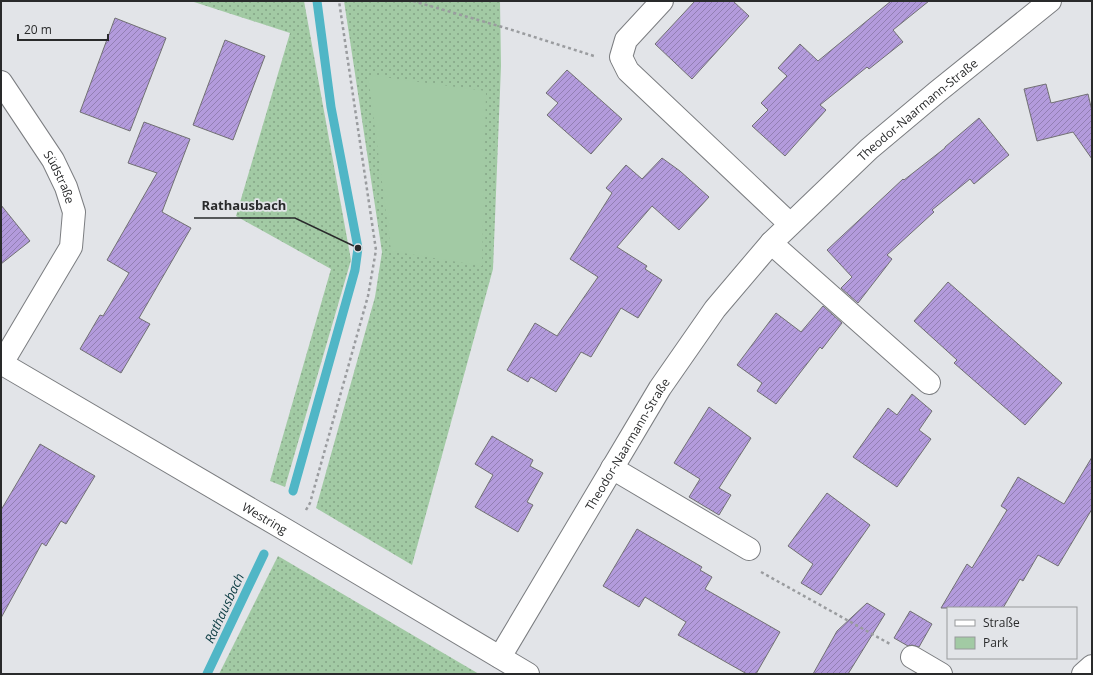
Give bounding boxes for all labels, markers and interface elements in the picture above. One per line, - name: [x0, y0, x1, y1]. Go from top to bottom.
- scale bar: [18, 16, 108, 42]
- text: 20 m: [24, 21, 52, 38]
- street label: Theodor-Naarmann-Straße: [853, 54, 981, 164]
- street label: Südstraße: [40, 147, 79, 206]
- callout: Rathausbach: [194, 193, 295, 218]
- text: Rathausbach: [202, 196, 286, 214]
- street label: Theodor-Naarmann-Straße: [581, 374, 673, 513]
- street label: Westring: [239, 498, 291, 538]
- water label: Rathausbach: [200, 570, 248, 646]
- legend: [947, 607, 1077, 659]
- text: Straße: [983, 614, 1020, 631]
- text: Park: [983, 634, 1009, 651]

